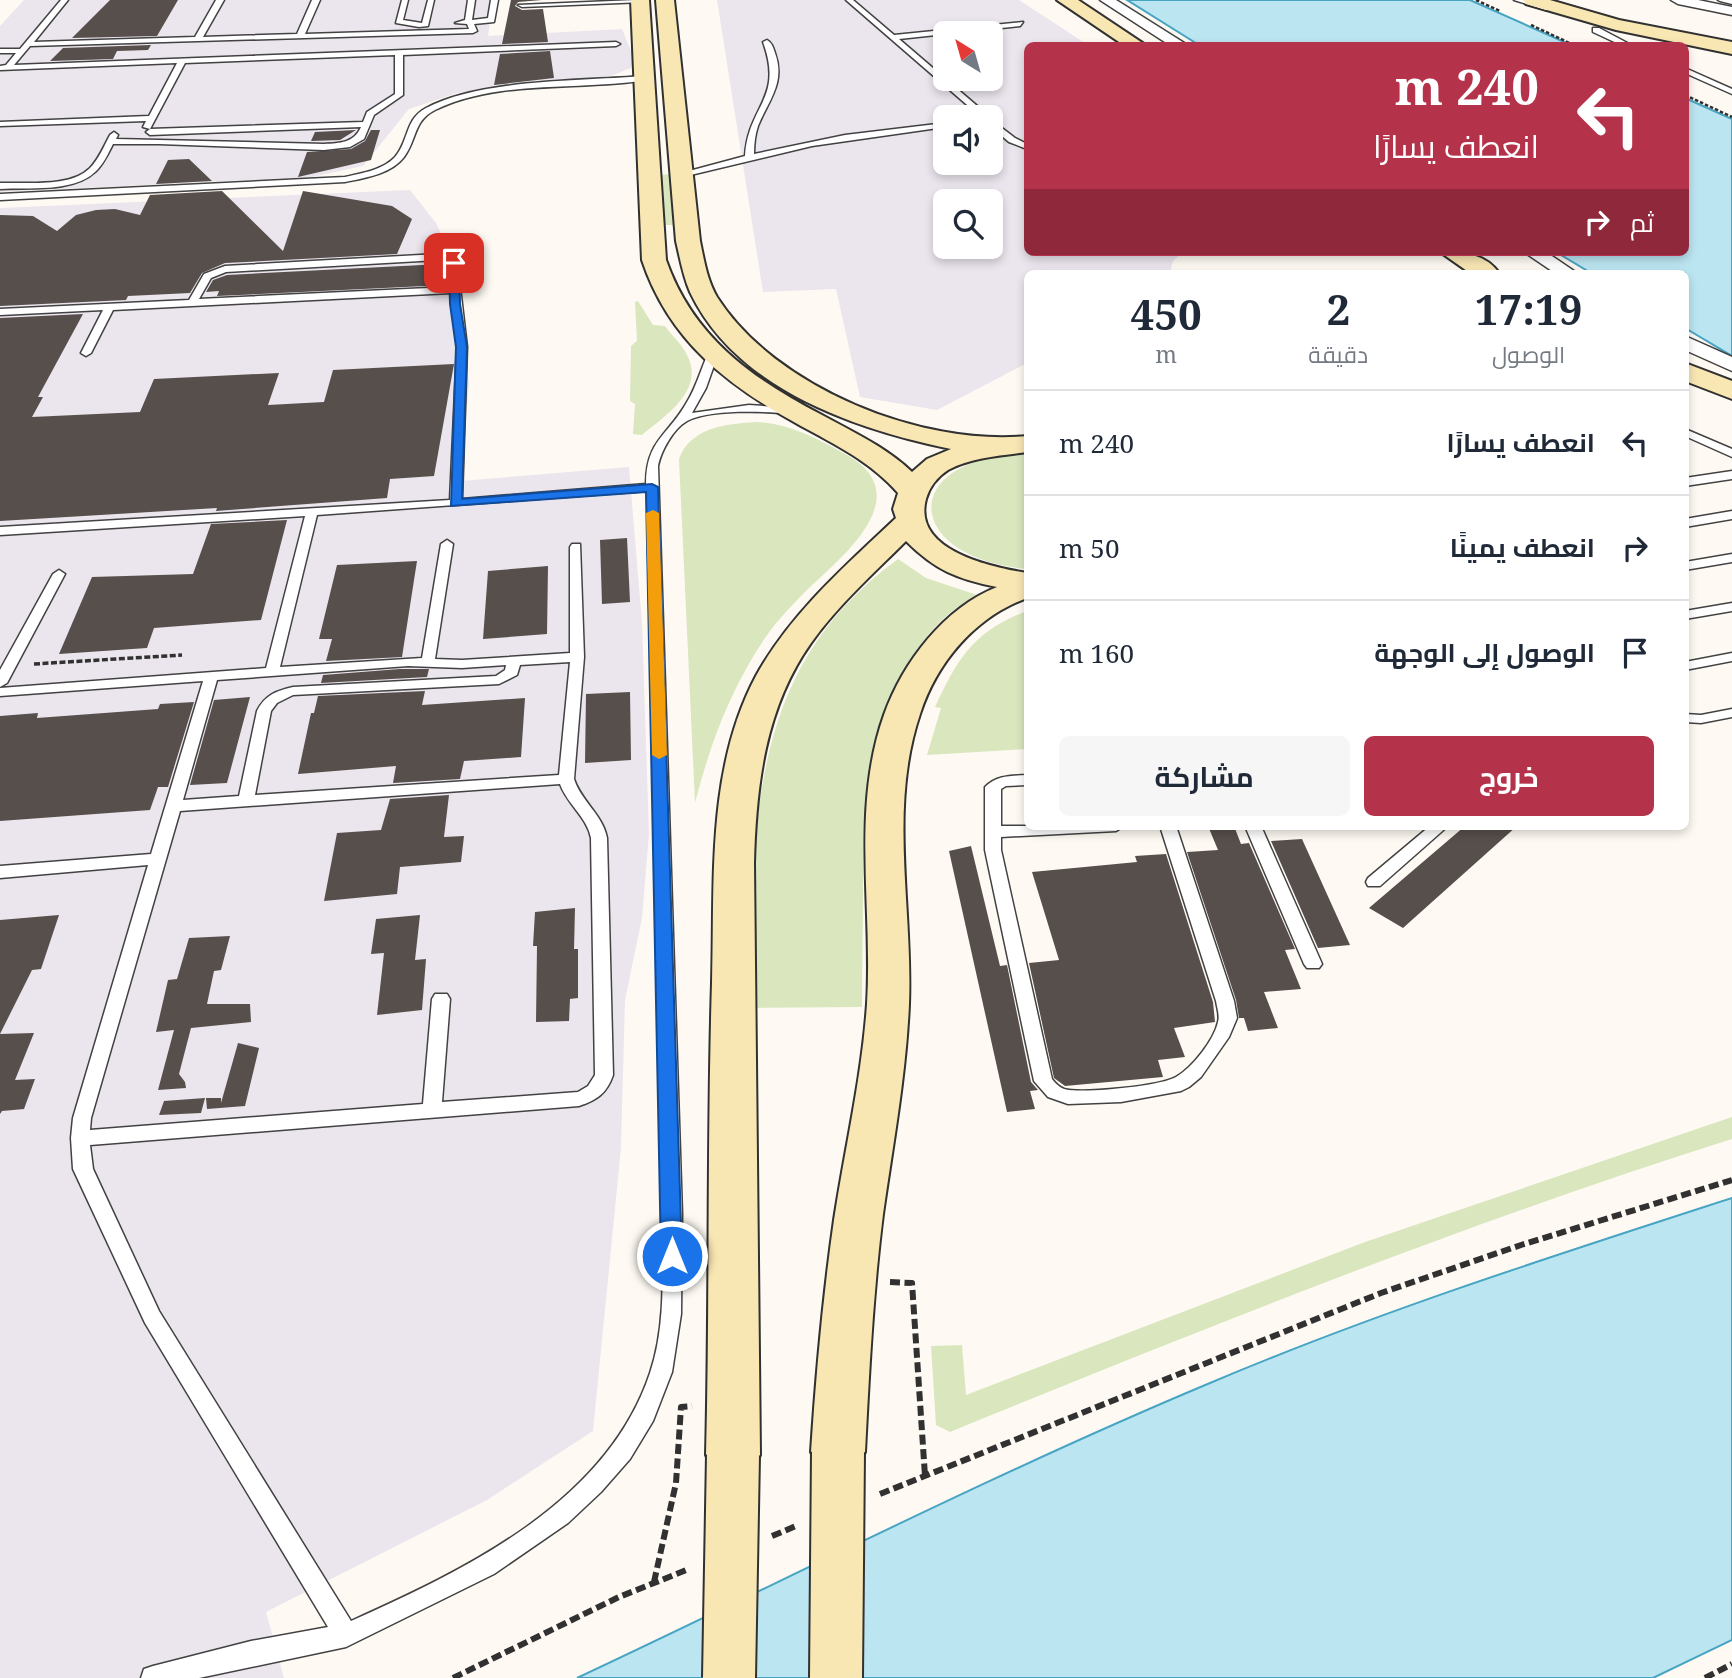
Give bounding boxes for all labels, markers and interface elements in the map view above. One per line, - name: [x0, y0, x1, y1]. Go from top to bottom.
- north arrow: [933, 21, 1003, 91]
- map controls: [933, 21, 1003, 259]
- text: 240 m: [1395, 53, 1539, 119]
- icon: left: [1563, 70, 1654, 161]
- button: sound: [933, 105, 1003, 175]
- text: انعطف يسارًا: [1373, 124, 1539, 167]
- button: search: [933, 189, 1003, 259]
- icon: right: [1578, 203, 1616, 241]
- text: ثم: [1630, 204, 1654, 240]
- pin: [424, 233, 484, 293]
- icon: arrive: [435, 244, 473, 282]
- text: 2: [1326, 280, 1350, 337]
- text: 17:19: [1475, 280, 1582, 337]
- text: 450: [1131, 285, 1202, 342]
- text: m: [1155, 338, 1177, 370]
- text: دقيقة: [1308, 338, 1368, 370]
- text: الوصول: [1492, 338, 1565, 370]
- text: انعطف يسارًا: [1446, 424, 1595, 460]
- icon: left: [1616, 424, 1654, 462]
- text: 240 m: [1059, 425, 1134, 461]
- text: انعطف يمينًا: [1450, 529, 1595, 565]
- icon: right: [1616, 529, 1654, 567]
- text: 50 m: [1059, 530, 1119, 566]
- text: الوصول إلى الوجهة: [1374, 634, 1595, 670]
- icon: arrive: [1616, 634, 1654, 672]
- text: 160 m: [1059, 635, 1134, 671]
- button: مشاركة: [1059, 736, 1350, 816]
- button: خروج: [1364, 736, 1654, 816]
- position arrow: [635, 1219, 709, 1293]

